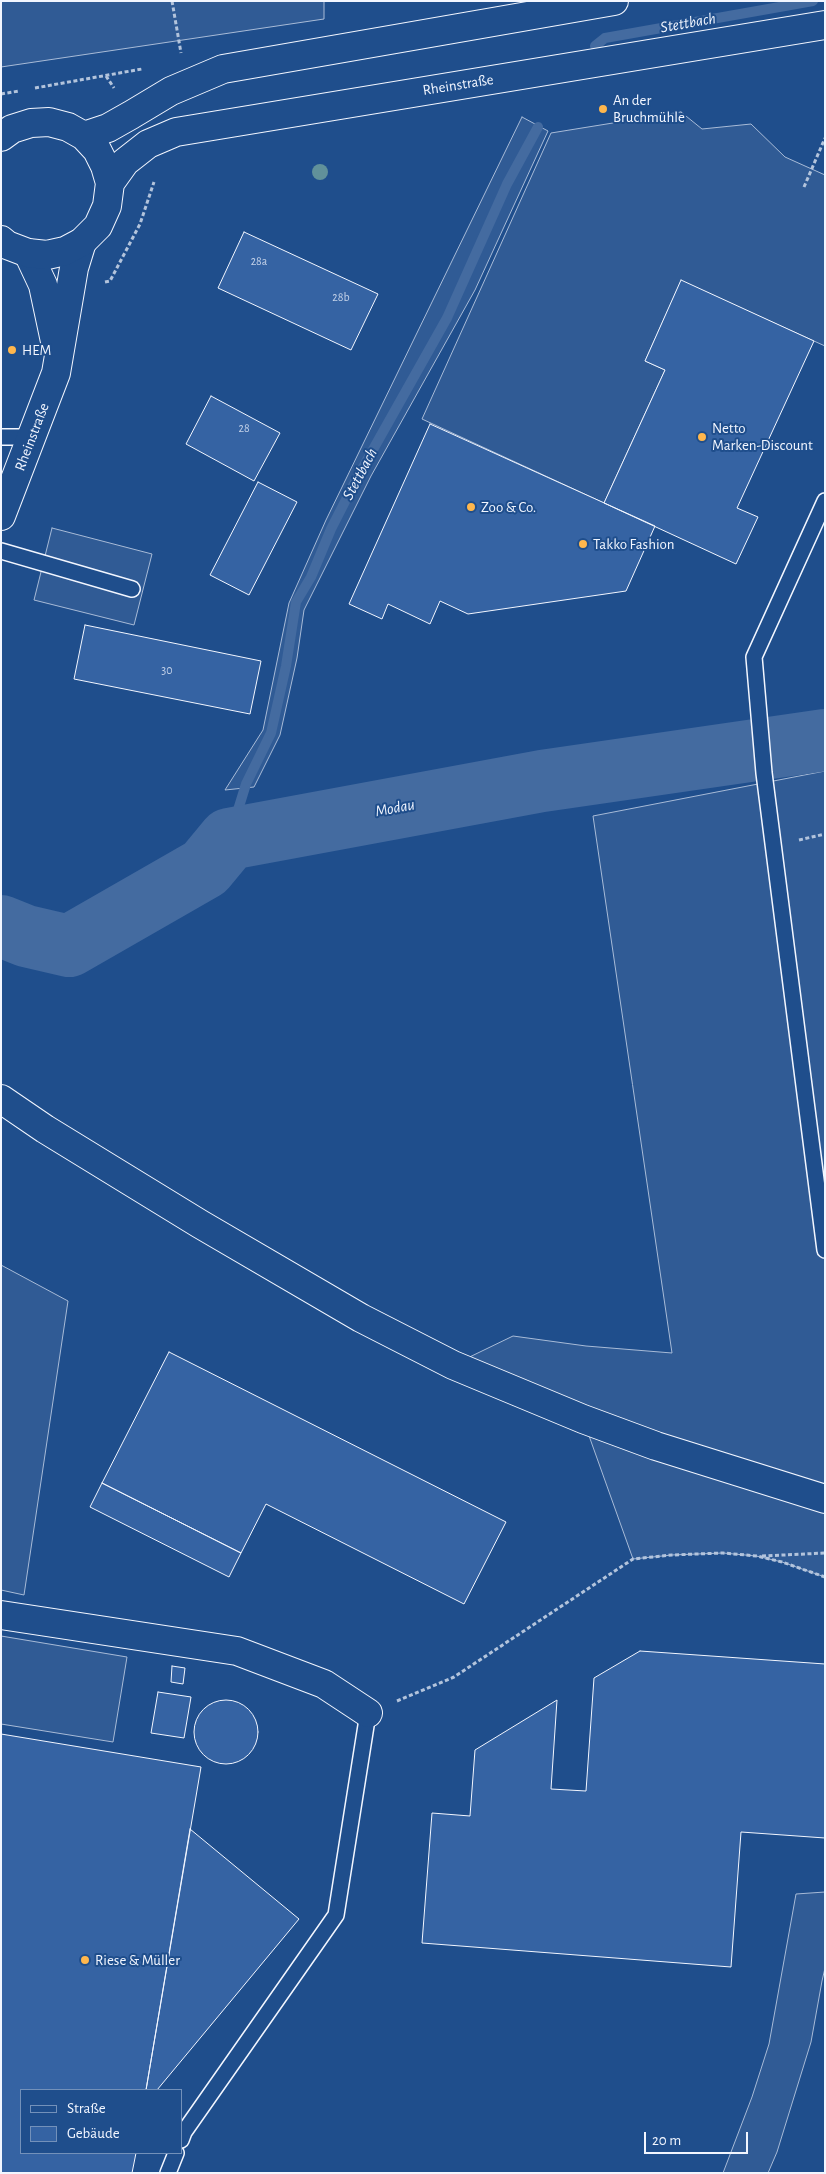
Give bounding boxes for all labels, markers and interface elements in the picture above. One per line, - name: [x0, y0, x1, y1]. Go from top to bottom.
- water label: Stettbach: [659, 9, 717, 37]
- street label: Rheinstraße: [421, 71, 495, 99]
- place label: An der Bruchmühle: [613, 91, 685, 126]
- marker: An der Bruchmühle: [597, 103, 609, 115]
- house number: 28a: [251, 254, 267, 268]
- house number: 28b: [332, 290, 350, 304]
- place label: HEM: [22, 341, 51, 359]
- marker: HEM: [6, 344, 18, 356]
- street label: Rheinstraße: [11, 400, 53, 474]
- place label: Netto Marken-Discount: [712, 419, 813, 454]
- house number: 28: [238, 421, 250, 435]
- marker: Netto Marken-Discount: [696, 431, 708, 443]
- water label: Stettbach: [338, 445, 382, 503]
- place label: Zoo & Co.: [481, 498, 536, 516]
- marker: Zoo & Co.: [465, 501, 477, 513]
- place label: Takko Fashion: [593, 535, 675, 553]
- marker: Takko Fashion: [577, 538, 589, 550]
- house number: 30: [161, 663, 173, 677]
- water label: Modau: [374, 795, 416, 821]
- place label: Riese & Müller: [95, 1951, 180, 1969]
- marker: Riese & Müller: [79, 1954, 91, 1966]
- legend: [20, 2089, 182, 2154]
- text: Straße: [67, 2101, 106, 2116]
- scale bar: [646, 2122, 750, 2154]
- text: Gebäude: [67, 2126, 120, 2141]
- text: 20 m: [652, 2133, 681, 2148]

